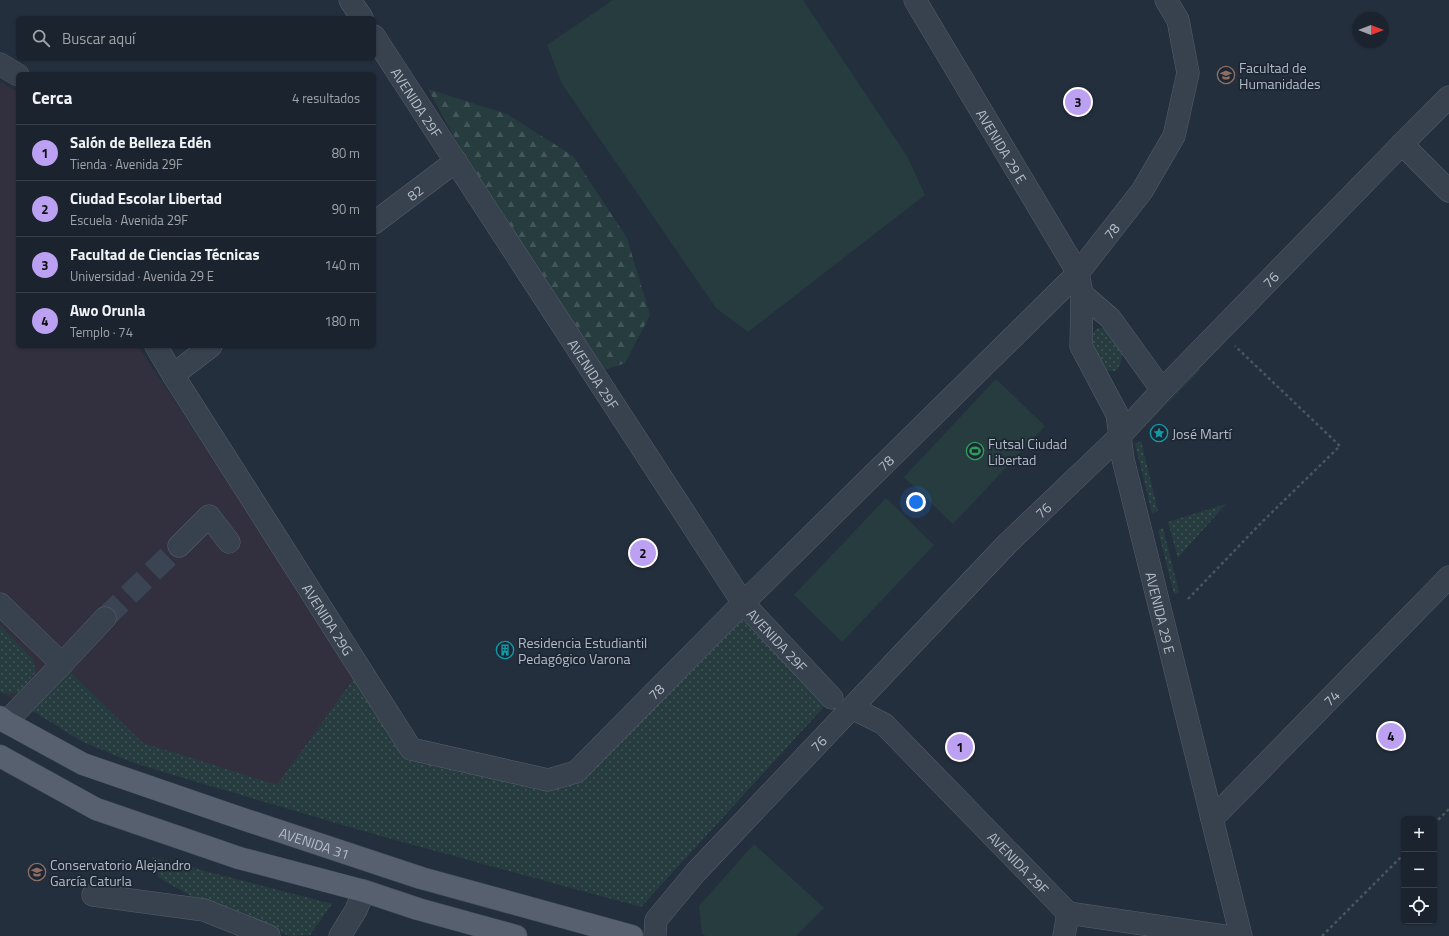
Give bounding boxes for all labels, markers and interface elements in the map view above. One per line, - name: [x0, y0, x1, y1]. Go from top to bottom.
- north arrow: [1353, 12, 1389, 48]
- search box: [16, 16, 376, 60]
- icon: search: [30, 27, 52, 49]
- text: Buscar aquí: [62, 27, 135, 50]
- place label: Facultad de Humanidades: [1239, 57, 1321, 94]
- street label: AVENIDA 29F: [386, 63, 448, 142]
- school or university icon: Facultad de Humanidades: [1216, 65, 1236, 85]
- text: Cerca: [32, 85, 72, 111]
- pin: 3: [1065, 87, 1091, 117]
- text: 4 resultados: [292, 88, 360, 108]
- street label: AVENIDA 29 E: [972, 105, 1033, 187]
- text: Salón de Belleza Edén: [70, 131, 211, 154]
- text: 1: [41, 143, 49, 163]
- text: 80 m: [332, 143, 360, 163]
- text: Tienda · Avenida 29F: [70, 154, 183, 174]
- street label: 82: [402, 179, 427, 205]
- text: Ciudad Escolar Libertad: [70, 187, 222, 210]
- text: 2: [41, 199, 49, 219]
- text: 90 m: [332, 199, 360, 219]
- text: Escuela · Avenida 29F: [70, 210, 188, 230]
- street label: 78: [1098, 218, 1124, 243]
- text: Facultad de Ciencias Técnicas: [70, 243, 260, 266]
- text: 3: [41, 255, 49, 275]
- text: 140 m: [324, 255, 360, 275]
- text: Universidad · Avenida 29 E: [70, 266, 214, 286]
- street label: 76: [1257, 266, 1283, 292]
- text: Awo Orunla: [70, 299, 145, 322]
- text: 4: [41, 311, 49, 331]
- text: 180 m: [324, 311, 360, 331]
- text: Templo · 74: [70, 322, 133, 342]
- street label: AVENIDA 29F: [563, 334, 624, 413]
- place icon: José Martí: [1149, 423, 1169, 443]
- place label: José Martí: [1172, 423, 1233, 444]
- place label: Futsal Ciudad Libertad: [988, 433, 1067, 470]
- sports icon: Futsal Ciudad Libertad: [965, 441, 985, 461]
- street label: 78: [872, 450, 898, 476]
- your location: [906, 492, 926, 512]
- street label: 76: [1030, 497, 1056, 523]
- pin: 2: [630, 538, 656, 568]
- street label: AVENIDA 29 E: [1141, 570, 1181, 656]
- street label: AVENIDA 29G: [298, 579, 359, 659]
- street label: AVENIDA 29F: [742, 603, 813, 676]
- place label: Residencia Estudiantil Pedagógico Varona: [518, 632, 647, 669]
- building icon: Residencia Estudiantil Pedagógico Varona: [495, 640, 515, 660]
- street label: 78: [643, 678, 669, 704]
- street label: 74: [1318, 684, 1344, 710]
- pin: 4: [1378, 721, 1404, 751]
- street label: 76: [805, 730, 831, 756]
- pin: 1: [947, 732, 973, 762]
- map controls: [1401, 816, 1437, 924]
- button: +: [1401, 816, 1437, 852]
- street label: AVENIDA 31: [277, 821, 352, 864]
- street label: AVENIDA 29F: [983, 826, 1054, 898]
- button: −: [1401, 852, 1437, 888]
- place label: Conservatorio Alejandro García Caturla: [50, 854, 191, 891]
- school or university icon: Conservatorio Alejandro García Caturla: [27, 862, 47, 882]
- button: locate: [1401, 888, 1437, 924]

